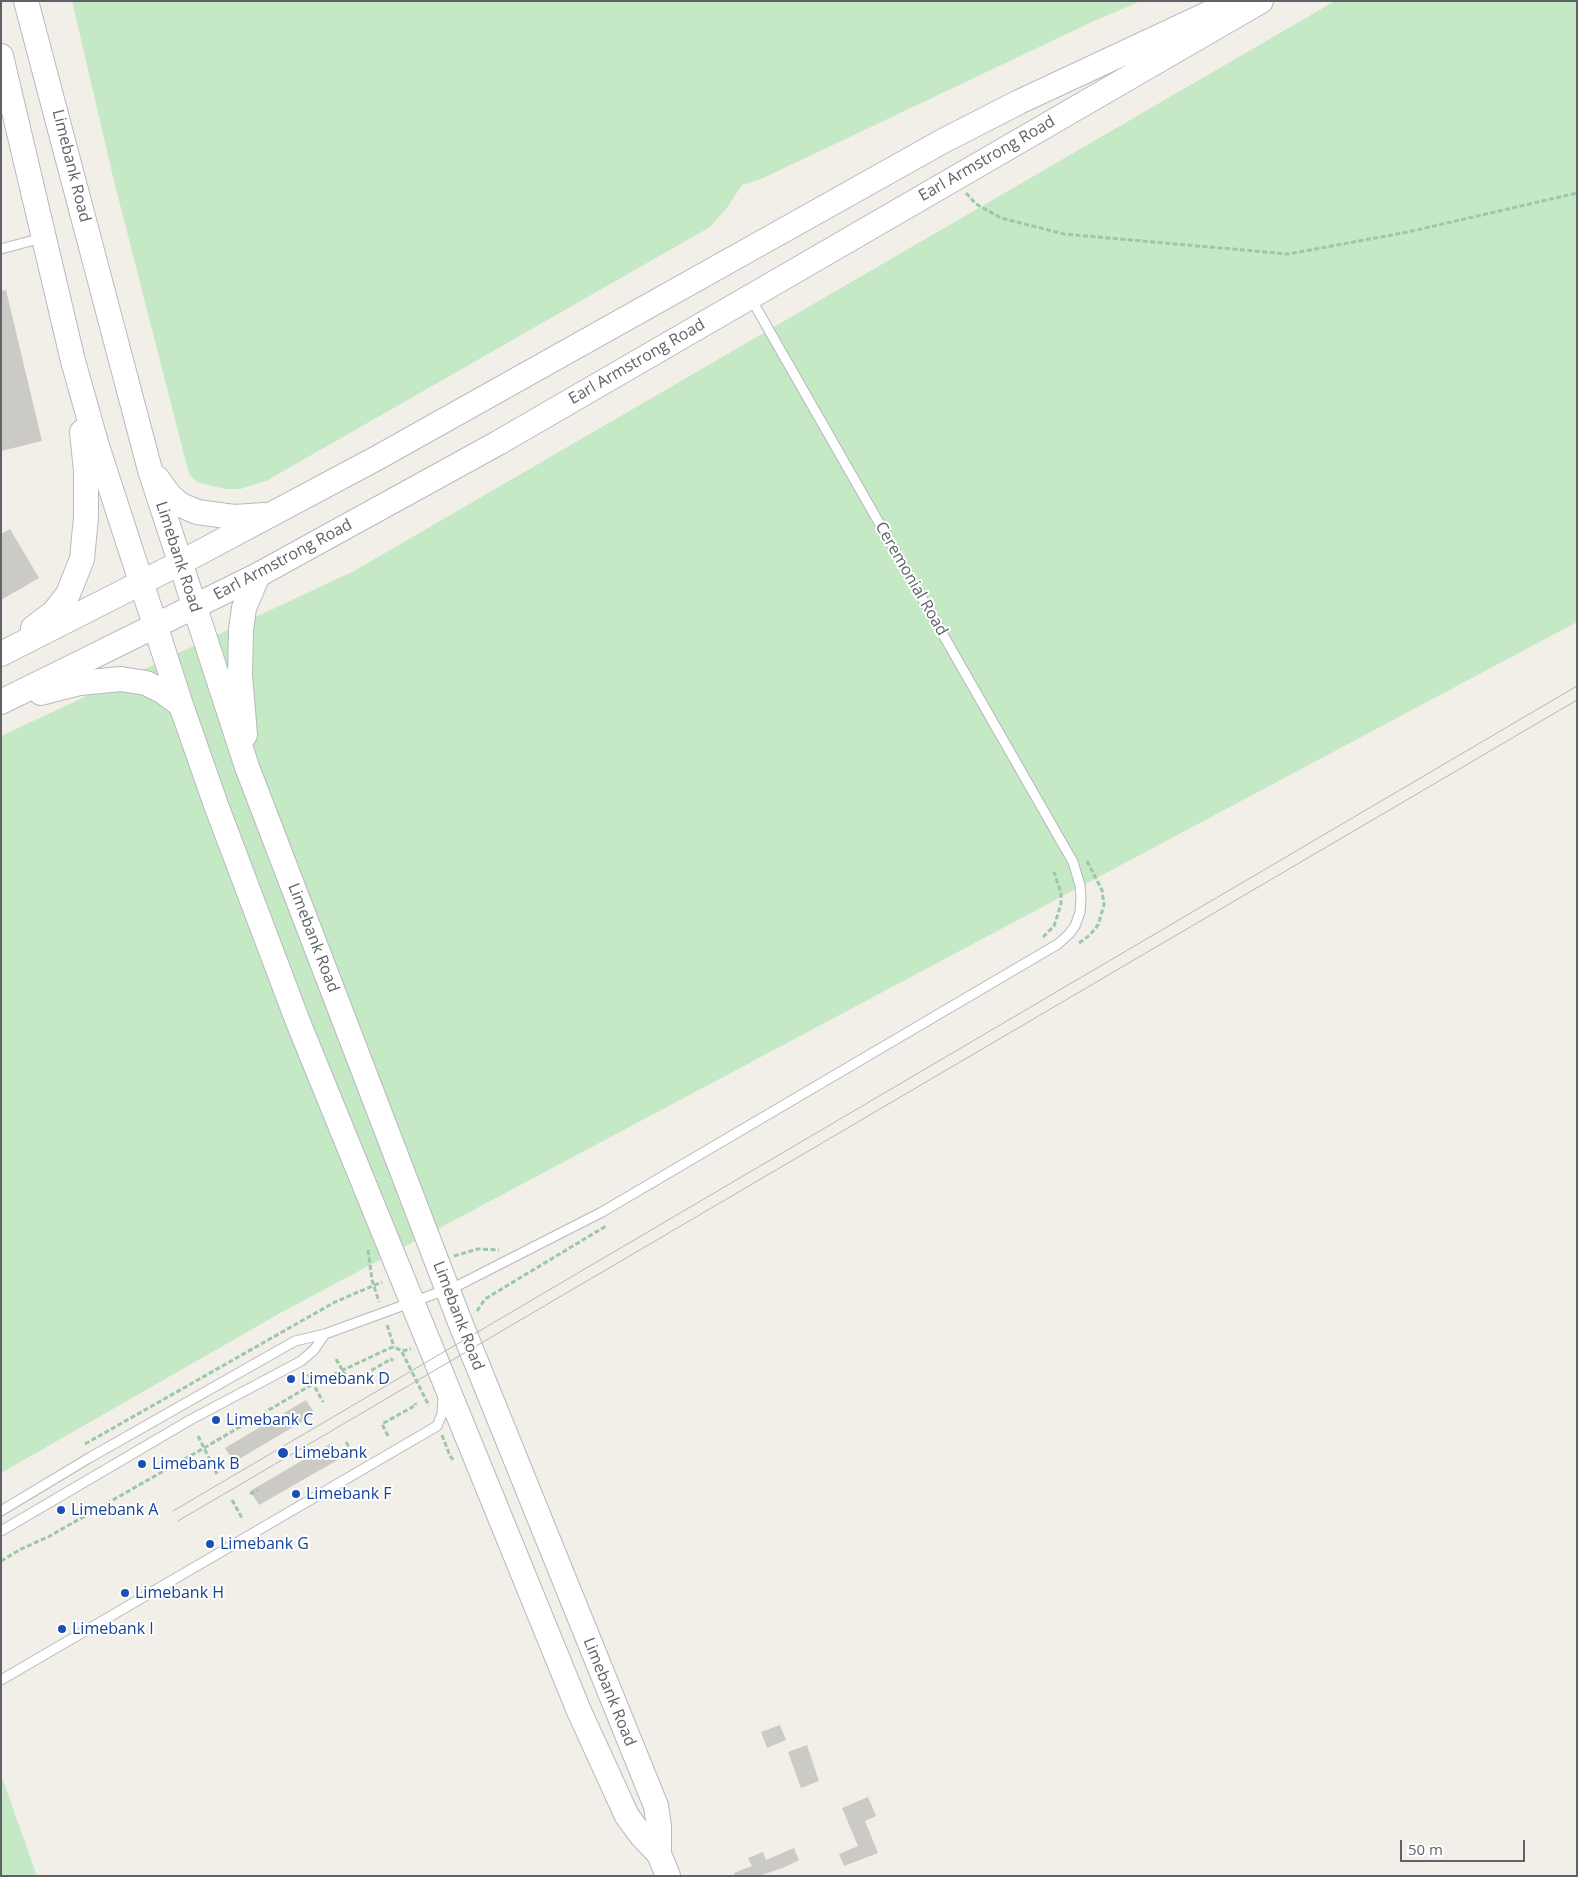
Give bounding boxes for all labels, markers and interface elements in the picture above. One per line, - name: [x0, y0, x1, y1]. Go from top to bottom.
- street label: Limebank Road: [48, 108, 94, 224]
- street label: Earl Armstrong Road: [915, 112, 1059, 206]
- street label: Earl Armstrong Road: [565, 315, 709, 409]
- street label: Limebank Road: [151, 499, 205, 615]
- street label: Earl Armstrong Road: [210, 515, 356, 605]
- street label: Ceremonial Road: [871, 519, 951, 639]
- street label: Limebank Road: [283, 881, 343, 995]
- street label: Limebank Road: [428, 1259, 488, 1373]
- place label: Limebank D: [301, 1369, 390, 1389]
- marker: Limebank D: [285, 1373, 297, 1385]
- place label: Limebank C: [226, 1410, 313, 1430]
- marker: Limebank C: [210, 1414, 222, 1426]
- place label: Limebank: [294, 1443, 367, 1463]
- marker: Limebank: [276, 1446, 290, 1460]
- place label: Limebank B: [152, 1454, 240, 1474]
- marker: Limebank B: [136, 1458, 148, 1470]
- place label: Limebank F: [306, 1484, 392, 1504]
- marker: Limebank F: [290, 1488, 302, 1500]
- place label: Limebank A: [71, 1500, 158, 1520]
- marker: Limebank A: [55, 1504, 67, 1516]
- place label: Limebank G: [220, 1534, 309, 1554]
- marker: Limebank G: [204, 1538, 216, 1550]
- place label: Limebank H: [135, 1583, 224, 1603]
- marker: Limebank H: [119, 1587, 131, 1599]
- place label: Limebank I: [72, 1619, 154, 1639]
- marker: Limebank I: [56, 1623, 68, 1635]
- street label: Limebank Road: [578, 1635, 640, 1749]
- scale bar: [1403, 1830, 1528, 1862]
- text: 50 m: [1408, 1839, 1443, 1859]

